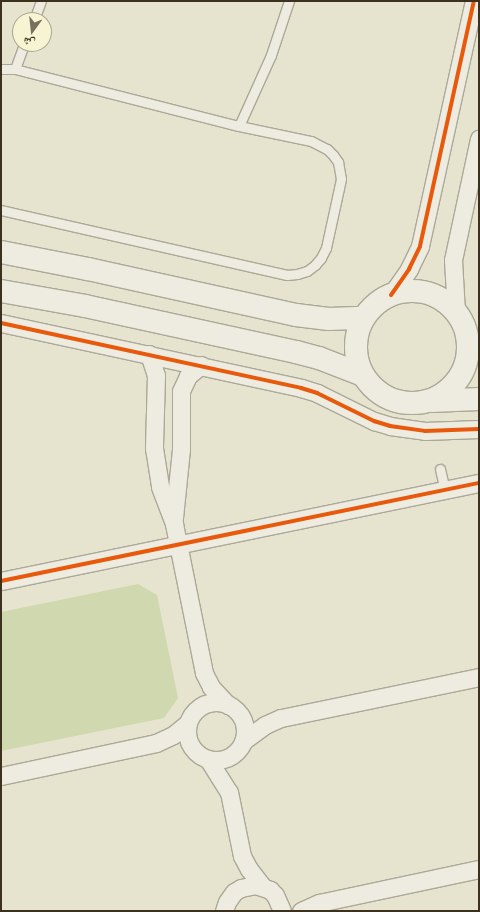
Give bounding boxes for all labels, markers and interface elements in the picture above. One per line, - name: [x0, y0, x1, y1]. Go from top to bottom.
- north arrow: [12, 12, 52, 52]
- text: ش: [22, 35, 36, 50]

